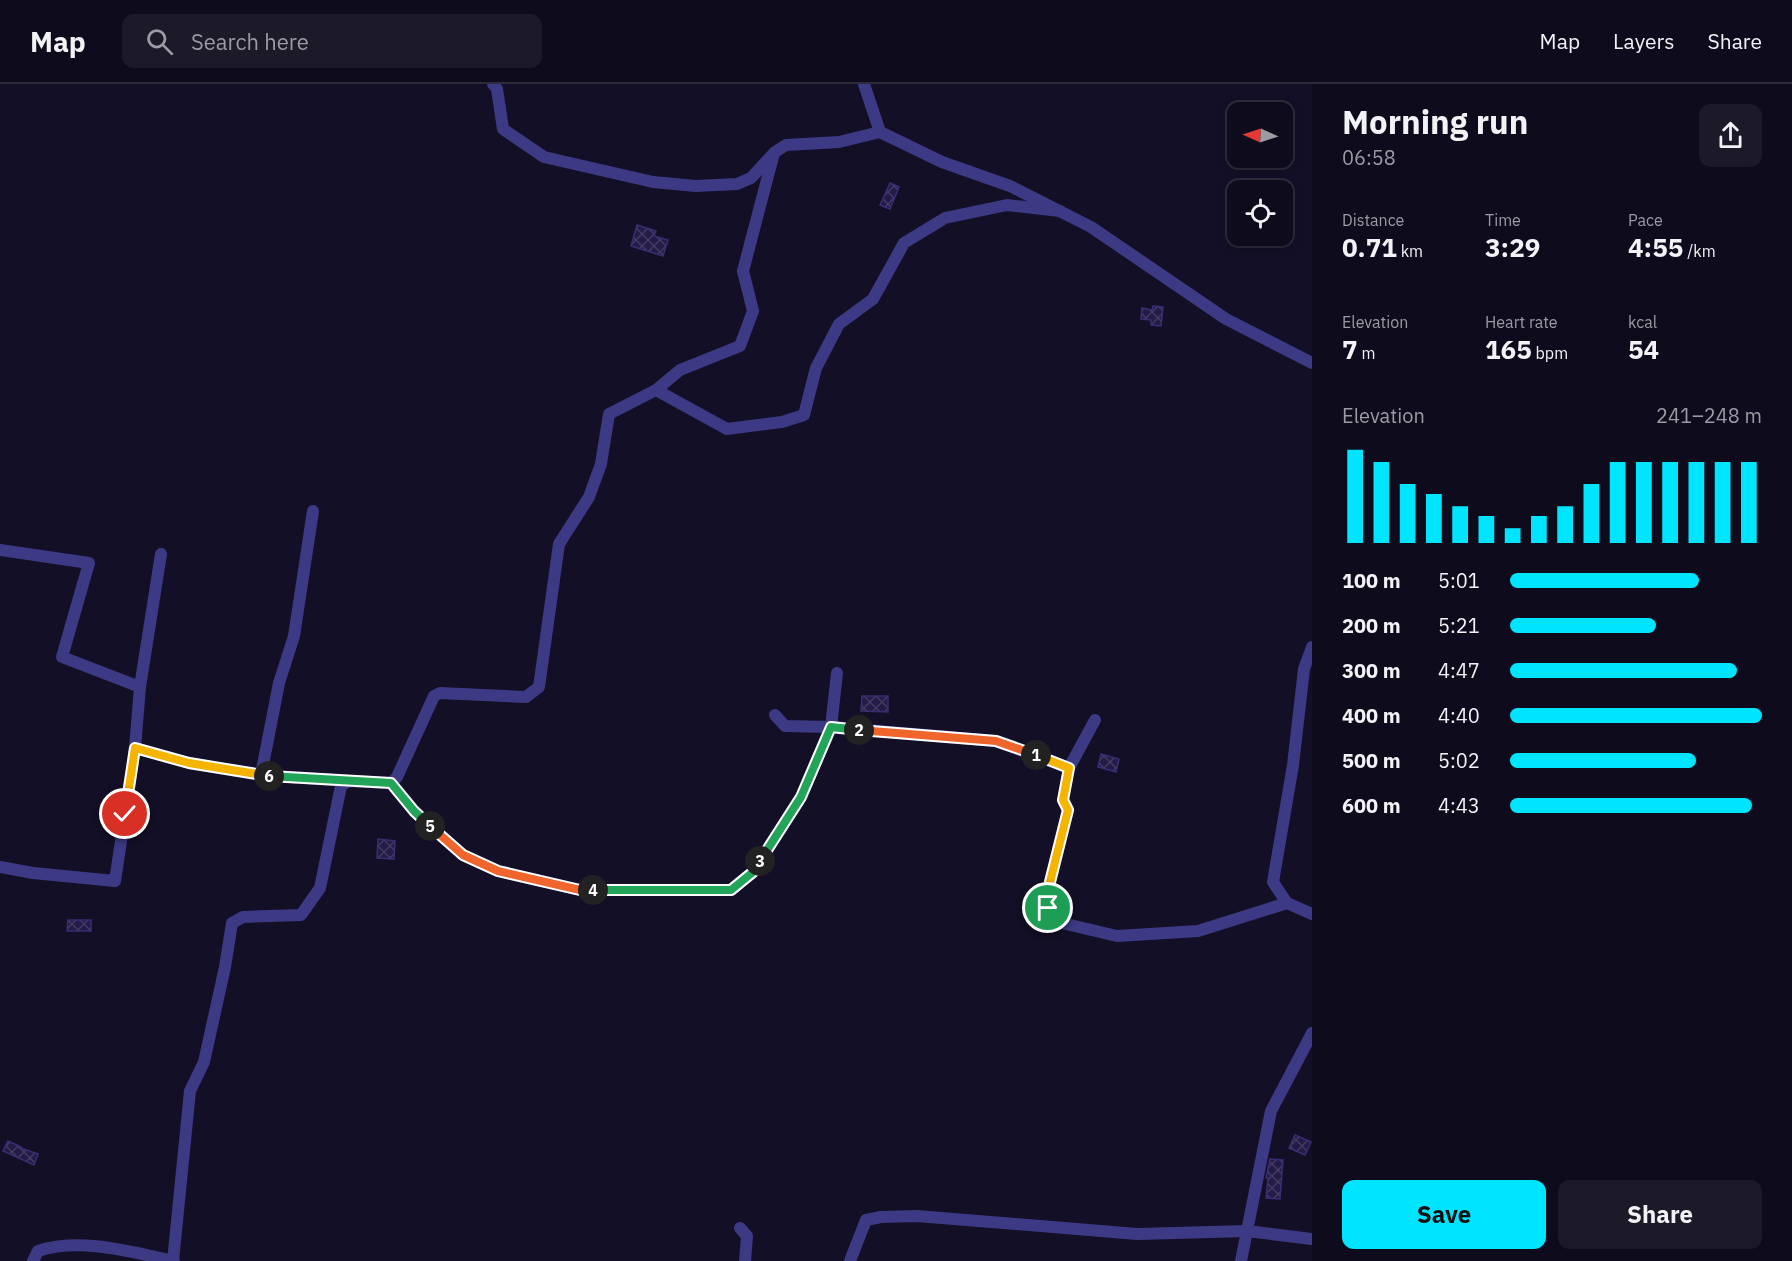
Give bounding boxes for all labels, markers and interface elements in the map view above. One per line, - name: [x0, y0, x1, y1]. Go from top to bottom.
- search box: [122, 14, 542, 68]
- text: Map: [30, 23, 86, 60]
- icon: search: [143, 25, 176, 58]
- text: Search here: [191, 27, 309, 56]
- text: Map: [1540, 27, 1580, 55]
- text: Layers: [1613, 27, 1675, 55]
- text: Share: [1708, 27, 1762, 55]
- text: Morning run: [1342, 100, 1528, 143]
- north arrow: [1227, 102, 1293, 168]
- map controls: [1227, 102, 1293, 246]
- button: share: [1699, 104, 1762, 167]
- text: 06:58: [1342, 144, 1396, 171]
- button: locate: [1227, 180, 1293, 246]
- text: Distance: [1342, 210, 1404, 230]
- text: Time: [1485, 210, 1521, 230]
- text: Pace: [1628, 210, 1663, 230]
- text: 0.71: [1342, 230, 1397, 264]
- text: 3:29: [1485, 230, 1540, 264]
- text: 4:55: [1628, 230, 1683, 264]
- text: km: [1397, 241, 1423, 261]
- text: /km: [1683, 241, 1716, 261]
- text: Elevation: [1342, 312, 1408, 332]
- text: Heart rate: [1485, 312, 1558, 332]
- text: kcal: [1628, 312, 1657, 332]
- text: 7: [1342, 332, 1358, 366]
- text: 165: [1485, 332, 1532, 366]
- text: 54: [1628, 332, 1659, 366]
- text: m: [1358, 343, 1375, 363]
- text: bpm: [1532, 343, 1568, 363]
- text: Elevation: [1342, 402, 1425, 429]
- text: 241–248 m: [1656, 402, 1762, 429]
- text: 100 m: [1342, 567, 1401, 594]
- text: 5:01: [1438, 567, 1480, 594]
- text: 200 m: [1342, 612, 1401, 639]
- text: 5:21: [1438, 612, 1480, 639]
- text: 300 m: [1342, 657, 1401, 684]
- text: 4:47: [1438, 657, 1480, 684]
- text: 400 m: [1342, 702, 1401, 729]
- text: 4:40: [1438, 702, 1480, 729]
- pin: 2: [844, 715, 874, 745]
- text: 2: [854, 720, 864, 740]
- pin: 1: [1021, 740, 1051, 770]
- text: 1: [1031, 745, 1041, 765]
- text: 500 m: [1342, 747, 1401, 774]
- text: 5:02: [1438, 747, 1480, 774]
- pin: 6: [254, 761, 284, 791]
- text: 6: [264, 766, 274, 786]
- pin: [99, 788, 150, 839]
- text: 600 m: [1342, 792, 1401, 819]
- text: 4:43: [1438, 792, 1480, 819]
- icon: check: [108, 797, 141, 830]
- pin: 5: [415, 811, 445, 841]
- text: 5: [425, 816, 435, 836]
- pin: 3: [745, 846, 775, 876]
- text: 3: [755, 851, 765, 871]
- pin: 4: [578, 875, 608, 905]
- text: 4: [588, 880, 598, 900]
- pin: [1022, 882, 1073, 933]
- icon: arrive: [1031, 891, 1064, 924]
- button: Save: [1342, 1180, 1546, 1249]
- button: Share: [1558, 1180, 1762, 1249]

